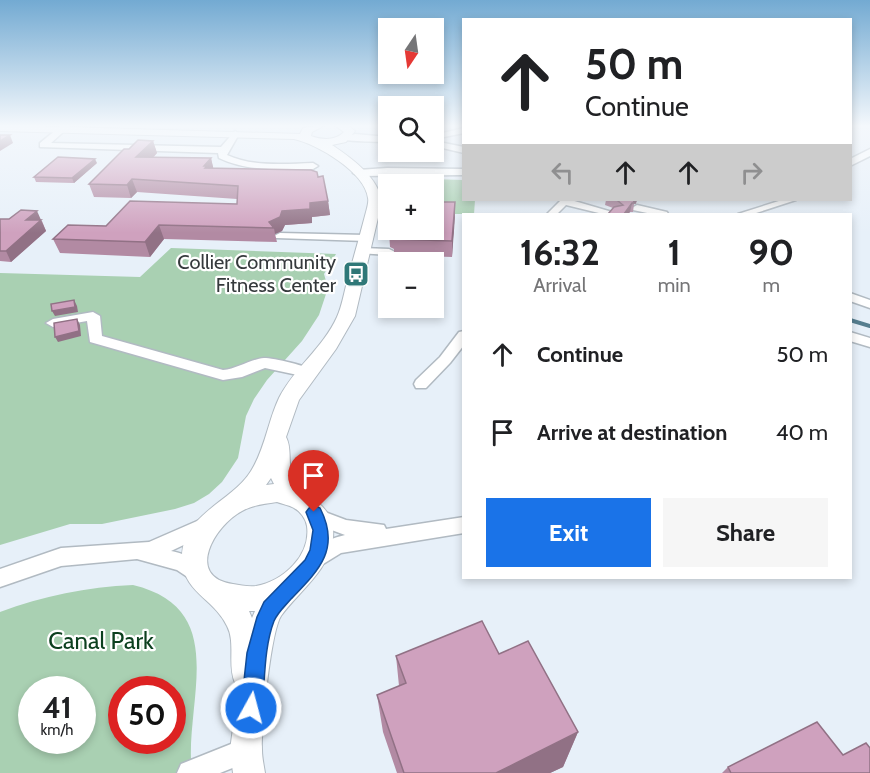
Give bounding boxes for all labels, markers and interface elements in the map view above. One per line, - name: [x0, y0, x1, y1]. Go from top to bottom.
- north arrow: [378, 18, 444, 84]
- map controls: [378, 18, 444, 318]
- text: 50 m: [585, 38, 683, 90]
- icon: ahead: [486, 42, 564, 120]
- text: Continue: [585, 90, 689, 123]
- button: search: [378, 96, 444, 162]
- icon: left: [546, 156, 579, 189]
- icon: ahead: [609, 156, 642, 189]
- icon: ahead: [672, 156, 705, 189]
- icon: right: [735, 156, 768, 189]
- button: +: [378, 174, 444, 240]
- text: 16:32: [520, 230, 600, 274]
- text: 1: [667, 230, 681, 274]
- text: 90: [748, 230, 794, 274]
- place label: Collier Community Fitness Center: [177, 250, 337, 297]
- button: −: [378, 252, 444, 318]
- bus stop icon: Collier Community Fitness Center: [341, 259, 371, 289]
- text: Arrival: [533, 273, 586, 297]
- text: min: [658, 273, 691, 297]
- text: m: [763, 273, 780, 297]
- icon: ahead: [486, 338, 519, 371]
- text: Continue: [537, 341, 623, 368]
- text: 50 m: [776, 341, 828, 368]
- icon: arrive: [486, 416, 519, 449]
- text: Arrive at destination: [537, 419, 727, 446]
- text: 40 m: [776, 419, 828, 446]
- pin: [288, 450, 339, 512]
- icon: arrive: [297, 459, 330, 492]
- button: Exit: [486, 498, 651, 567]
- button: Share: [663, 498, 828, 567]
- park label: Canal Park: [48, 626, 154, 655]
- speed limit sign: 50: [108, 676, 186, 754]
- position arrow: [219, 676, 283, 740]
- text: 41: [42, 689, 72, 726]
- text: km/h: [41, 721, 73, 739]

